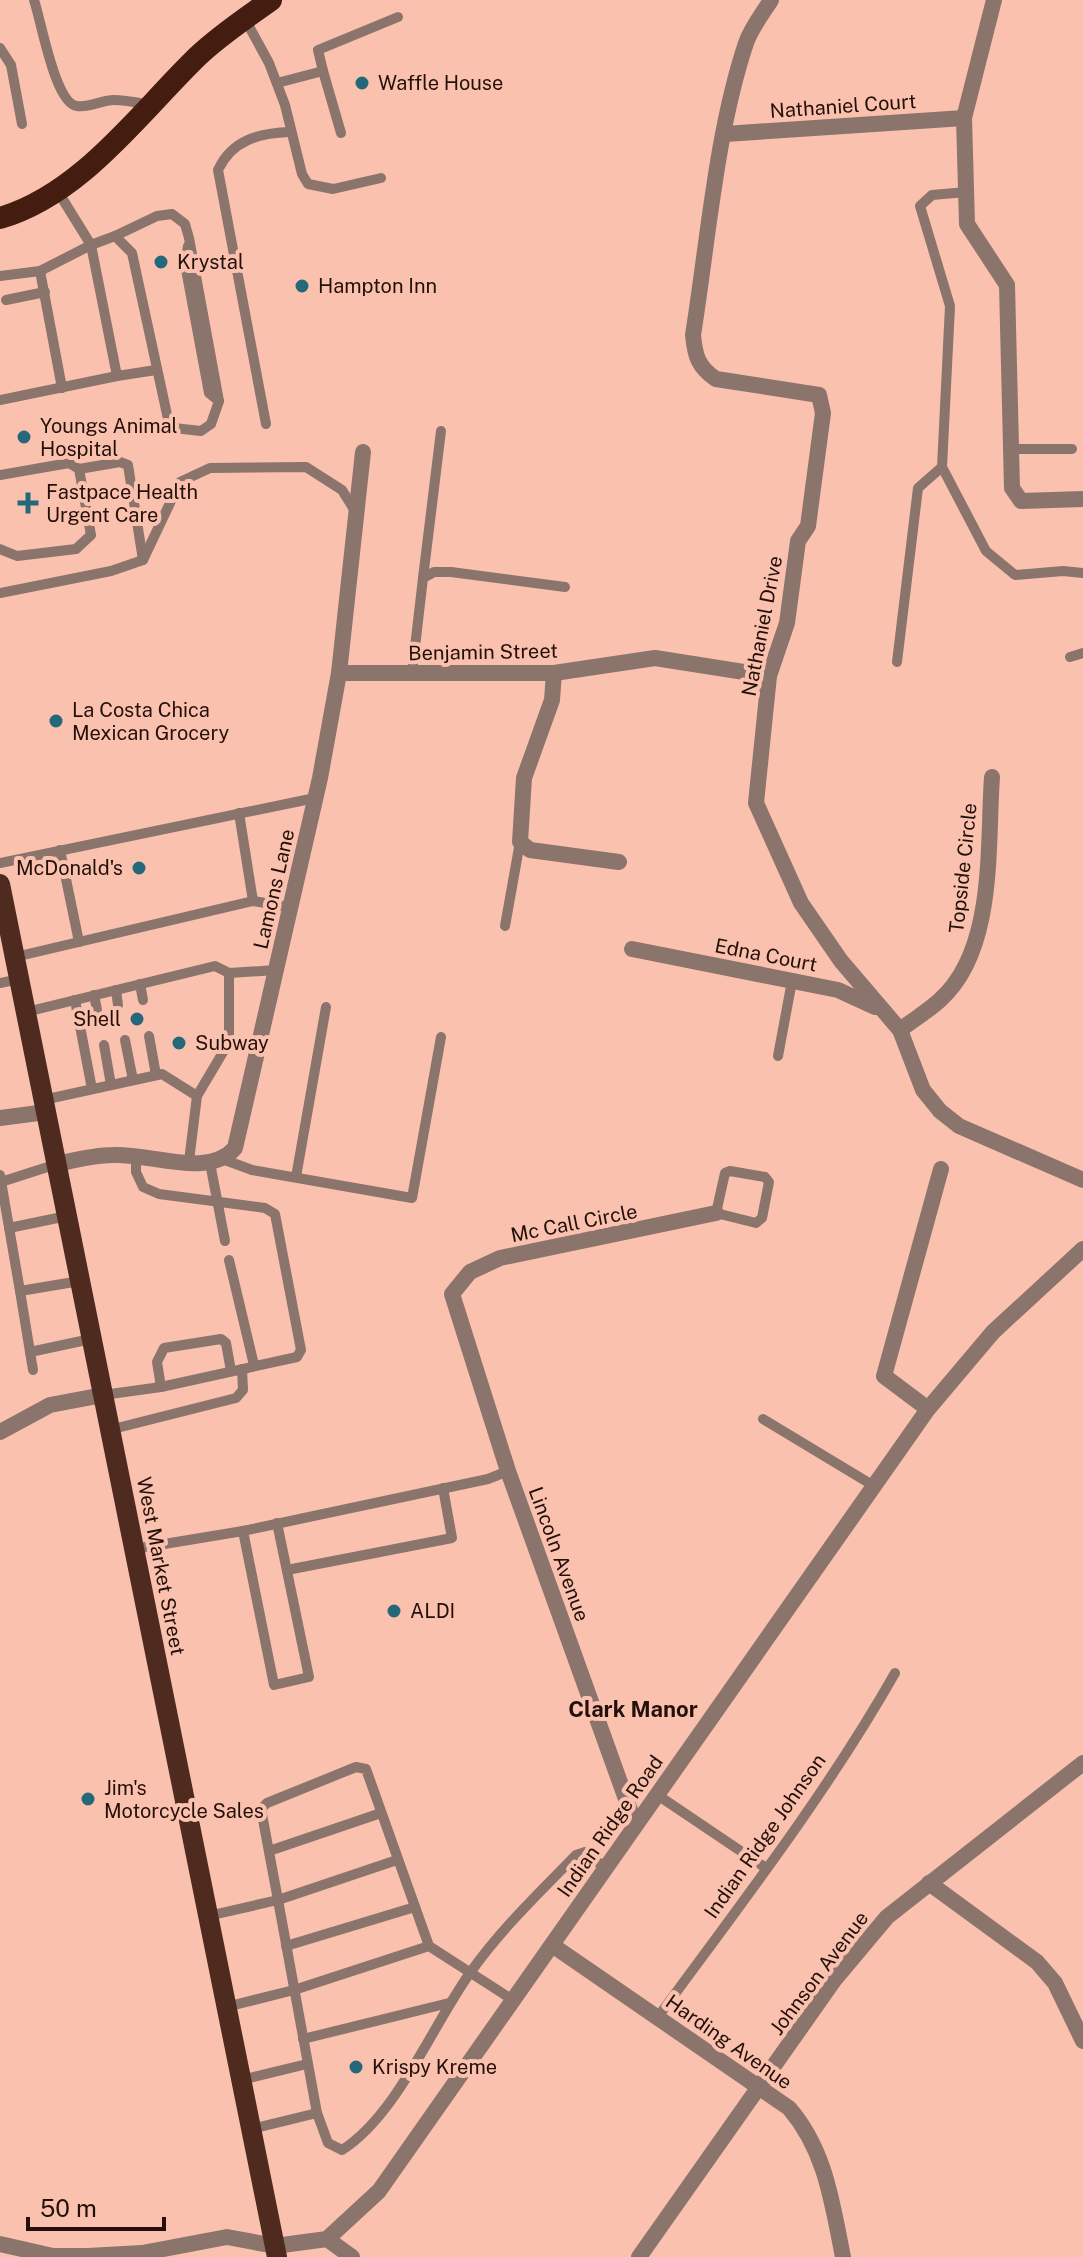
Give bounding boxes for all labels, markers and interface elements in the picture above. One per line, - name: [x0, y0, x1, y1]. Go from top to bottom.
- place label: Waffle House: [378, 71, 503, 95]
- marker: Waffle House: [353, 74, 371, 92]
- street label: Nathaniel Court: [769, 89, 917, 123]
- place label: Krystal: [177, 250, 244, 274]
- marker: Krystal: [152, 253, 170, 271]
- place label: Hampton Inn: [318, 274, 437, 298]
- marker: Hampton Inn: [293, 277, 311, 295]
- place label: Youngs Animal Hospital: [40, 414, 178, 461]
- marker: Youngs Animal Hospital: [15, 428, 33, 446]
- place label: Fastpace Health Urgent Care: [46, 480, 198, 527]
- marker: Fastpace Health Urgent Care: [17, 492, 39, 514]
- street label: Nathaniel Drive: [737, 554, 787, 698]
- street label: Benjamin Street: [408, 639, 558, 665]
- place label: La Costa Chica Mexican Grocery: [72, 698, 229, 745]
- marker: La Costa Chica Mexican Grocery: [47, 712, 65, 730]
- street label: Topside Circle: [944, 802, 982, 934]
- street label: Lamons Lane: [249, 827, 299, 951]
- place label: McDonald's: [16, 856, 123, 880]
- marker: McDonald's: [130, 859, 148, 877]
- street label: Edna Court: [713, 933, 819, 977]
- place label: Shell: [73, 1007, 121, 1031]
- marker: Shell: [128, 1010, 146, 1028]
- place label: Subway: [195, 1031, 269, 1055]
- marker: Subway: [170, 1034, 188, 1052]
- street label: Mc Call Circle: [509, 1199, 639, 1247]
- street label: West Market Street: [132, 1475, 190, 1657]
- street label: Lincoln Avenue: [524, 1483, 594, 1625]
- place label: ALDI: [410, 1599, 455, 1623]
- marker: ALDI: [385, 1602, 403, 1620]
- district label: Clark Manor: [568, 1696, 698, 1722]
- street label: Indian Ridge Johnson: [699, 1749, 831, 1923]
- street label: Indian Ridge Road: [552, 1751, 668, 1901]
- place label: Jim's Motorcycle Sales: [104, 1776, 264, 1823]
- marker: Jim's Motorcycle Sales: [79, 1790, 97, 1808]
- street label: Johnson Avenue: [765, 1906, 873, 2040]
- street label: Harding Avenue: [661, 1990, 797, 2094]
- place label: Krispy Kreme: [372, 2055, 497, 2079]
- marker: Krispy Kreme: [347, 2058, 365, 2076]
- scale bar: [28, 2181, 164, 2231]
- text: 50 m: [40, 2194, 97, 2222]

